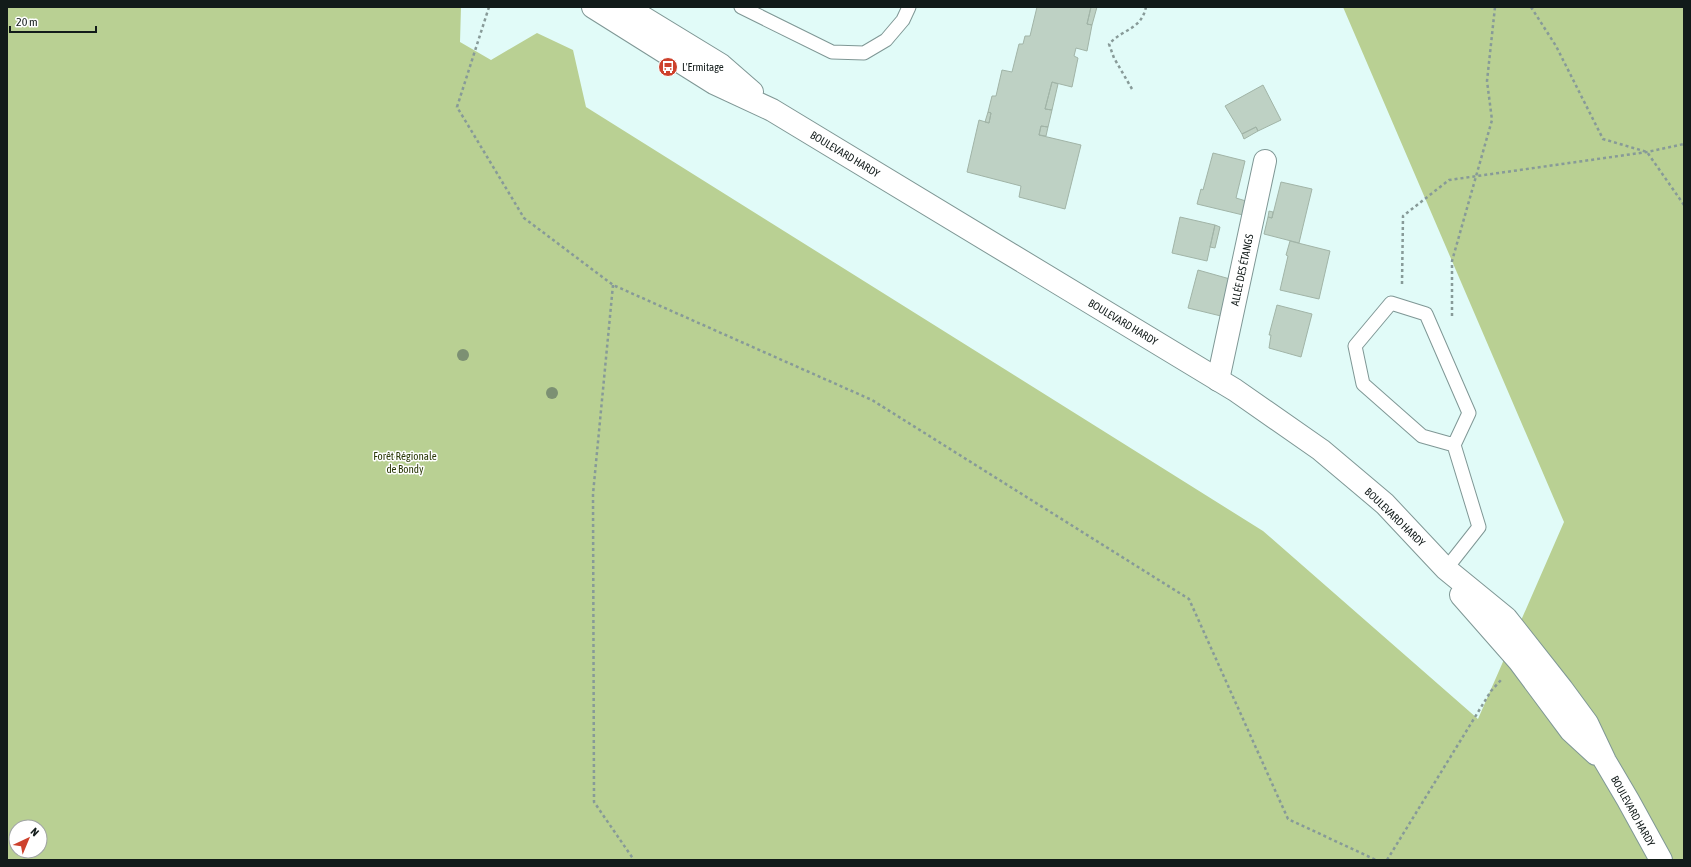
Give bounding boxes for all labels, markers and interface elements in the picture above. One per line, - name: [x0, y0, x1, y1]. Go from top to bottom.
- scale bar: [10, 8, 96, 34]
- text: 20 m: [16, 15, 38, 29]
- bus stop icon: L'Ermitage: [657, 56, 679, 78]
- place label: L'Ermitage: [682, 61, 724, 73]
- street label: BOULEVARD HARDY: [808, 129, 882, 179]
- street label: ALLÉE DES ÉTANGS: [1229, 233, 1256, 307]
- street label: BOULEVARD HARDY: [1086, 297, 1160, 347]
- park label: Forêt Régionale de Bondy: [373, 450, 437, 475]
- street label: BOULEVARD HARDY: [1362, 485, 1428, 549]
- street label: BOULEVARD HARDY: [1609, 774, 1657, 848]
- north arrow: [8, 819, 48, 859]
- text: N: [28, 825, 41, 838]

